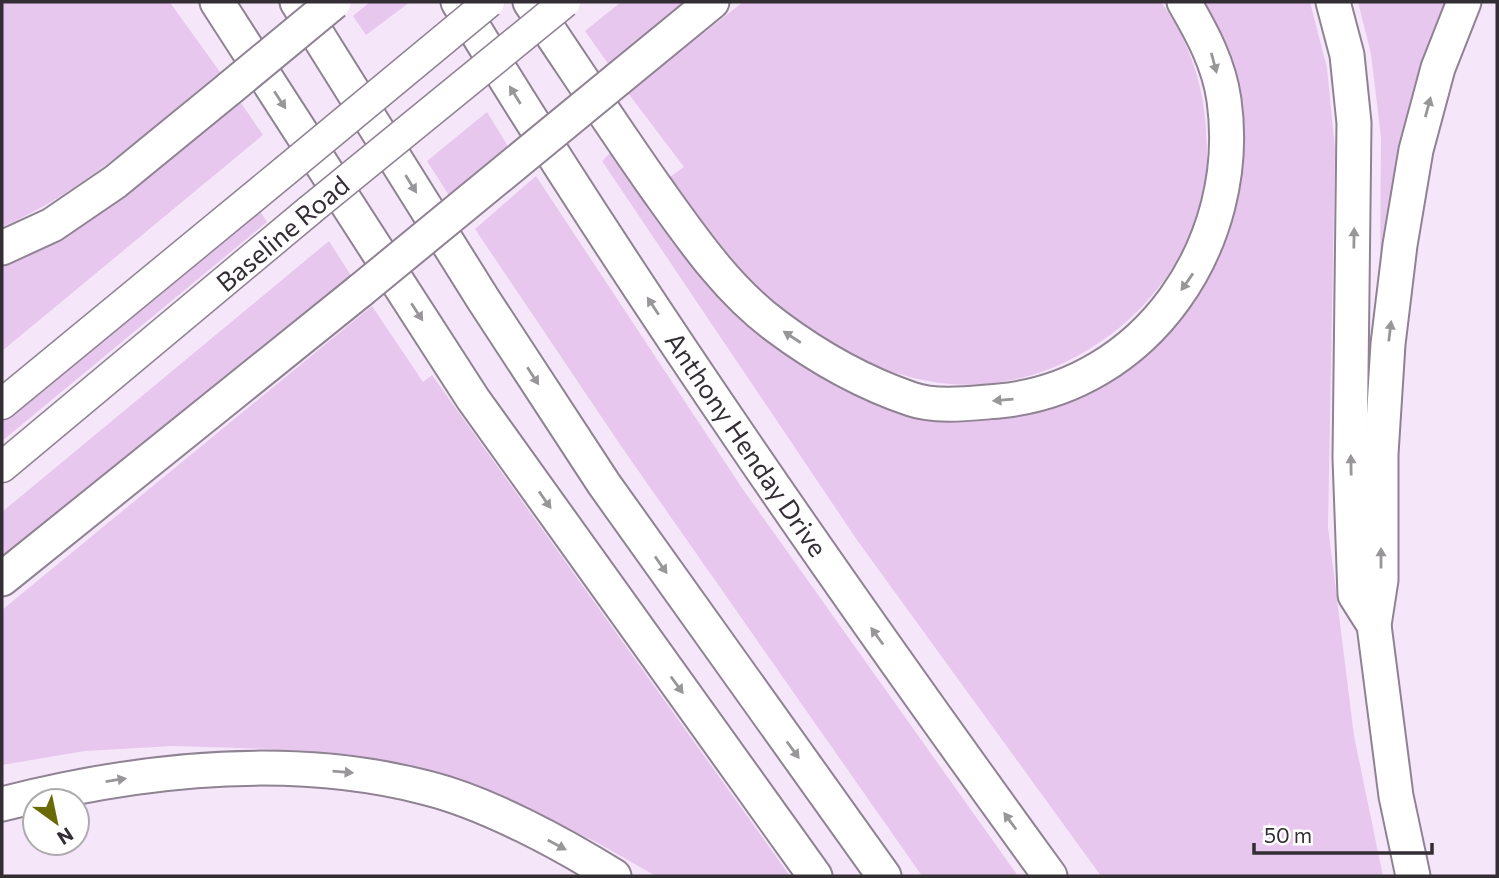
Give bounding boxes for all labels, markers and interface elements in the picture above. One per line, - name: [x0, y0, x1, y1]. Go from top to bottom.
- one-way arrow: [1209, 52, 1220, 74]
- one-way arrow: [509, 85, 522, 105]
- one-way arrow: [274, 91, 287, 110]
- one-way arrow: [1423, 96, 1433, 117]
- street label: Baseline Road: [209, 168, 355, 297]
- one-way arrow: [405, 175, 418, 194]
- one-way arrow: [1349, 226, 1360, 248]
- one-way arrow: [1180, 273, 1194, 291]
- one-way arrow: [647, 296, 660, 316]
- one-way arrow: [410, 303, 424, 321]
- one-way arrow: [1384, 319, 1395, 341]
- street label: Anthony Henday Drive: [660, 326, 834, 562]
- one-way arrow: [782, 330, 802, 343]
- one-way arrow: [527, 367, 540, 386]
- one-way arrow: [992, 395, 1014, 406]
- one-way arrow: [1345, 454, 1356, 476]
- one-way arrow: [538, 491, 552, 509]
- one-way arrow: [1375, 547, 1387, 569]
- one-way arrow: [654, 556, 668, 574]
- one-way arrow: [870, 627, 884, 645]
- one-way arrow: [670, 676, 684, 694]
- one-way arrow: [785, 741, 799, 759]
- one-way arrow: [332, 767, 354, 778]
- one-way arrow: [106, 774, 128, 785]
- north arrow: [21, 787, 91, 857]
- one-way arrow: [1003, 812, 1017, 830]
- scale bar: [1254, 812, 1432, 856]
- text: 50 m: [1264, 822, 1312, 847]
- text: N: [53, 823, 78, 850]
- one-way arrow: [547, 839, 567, 850]

